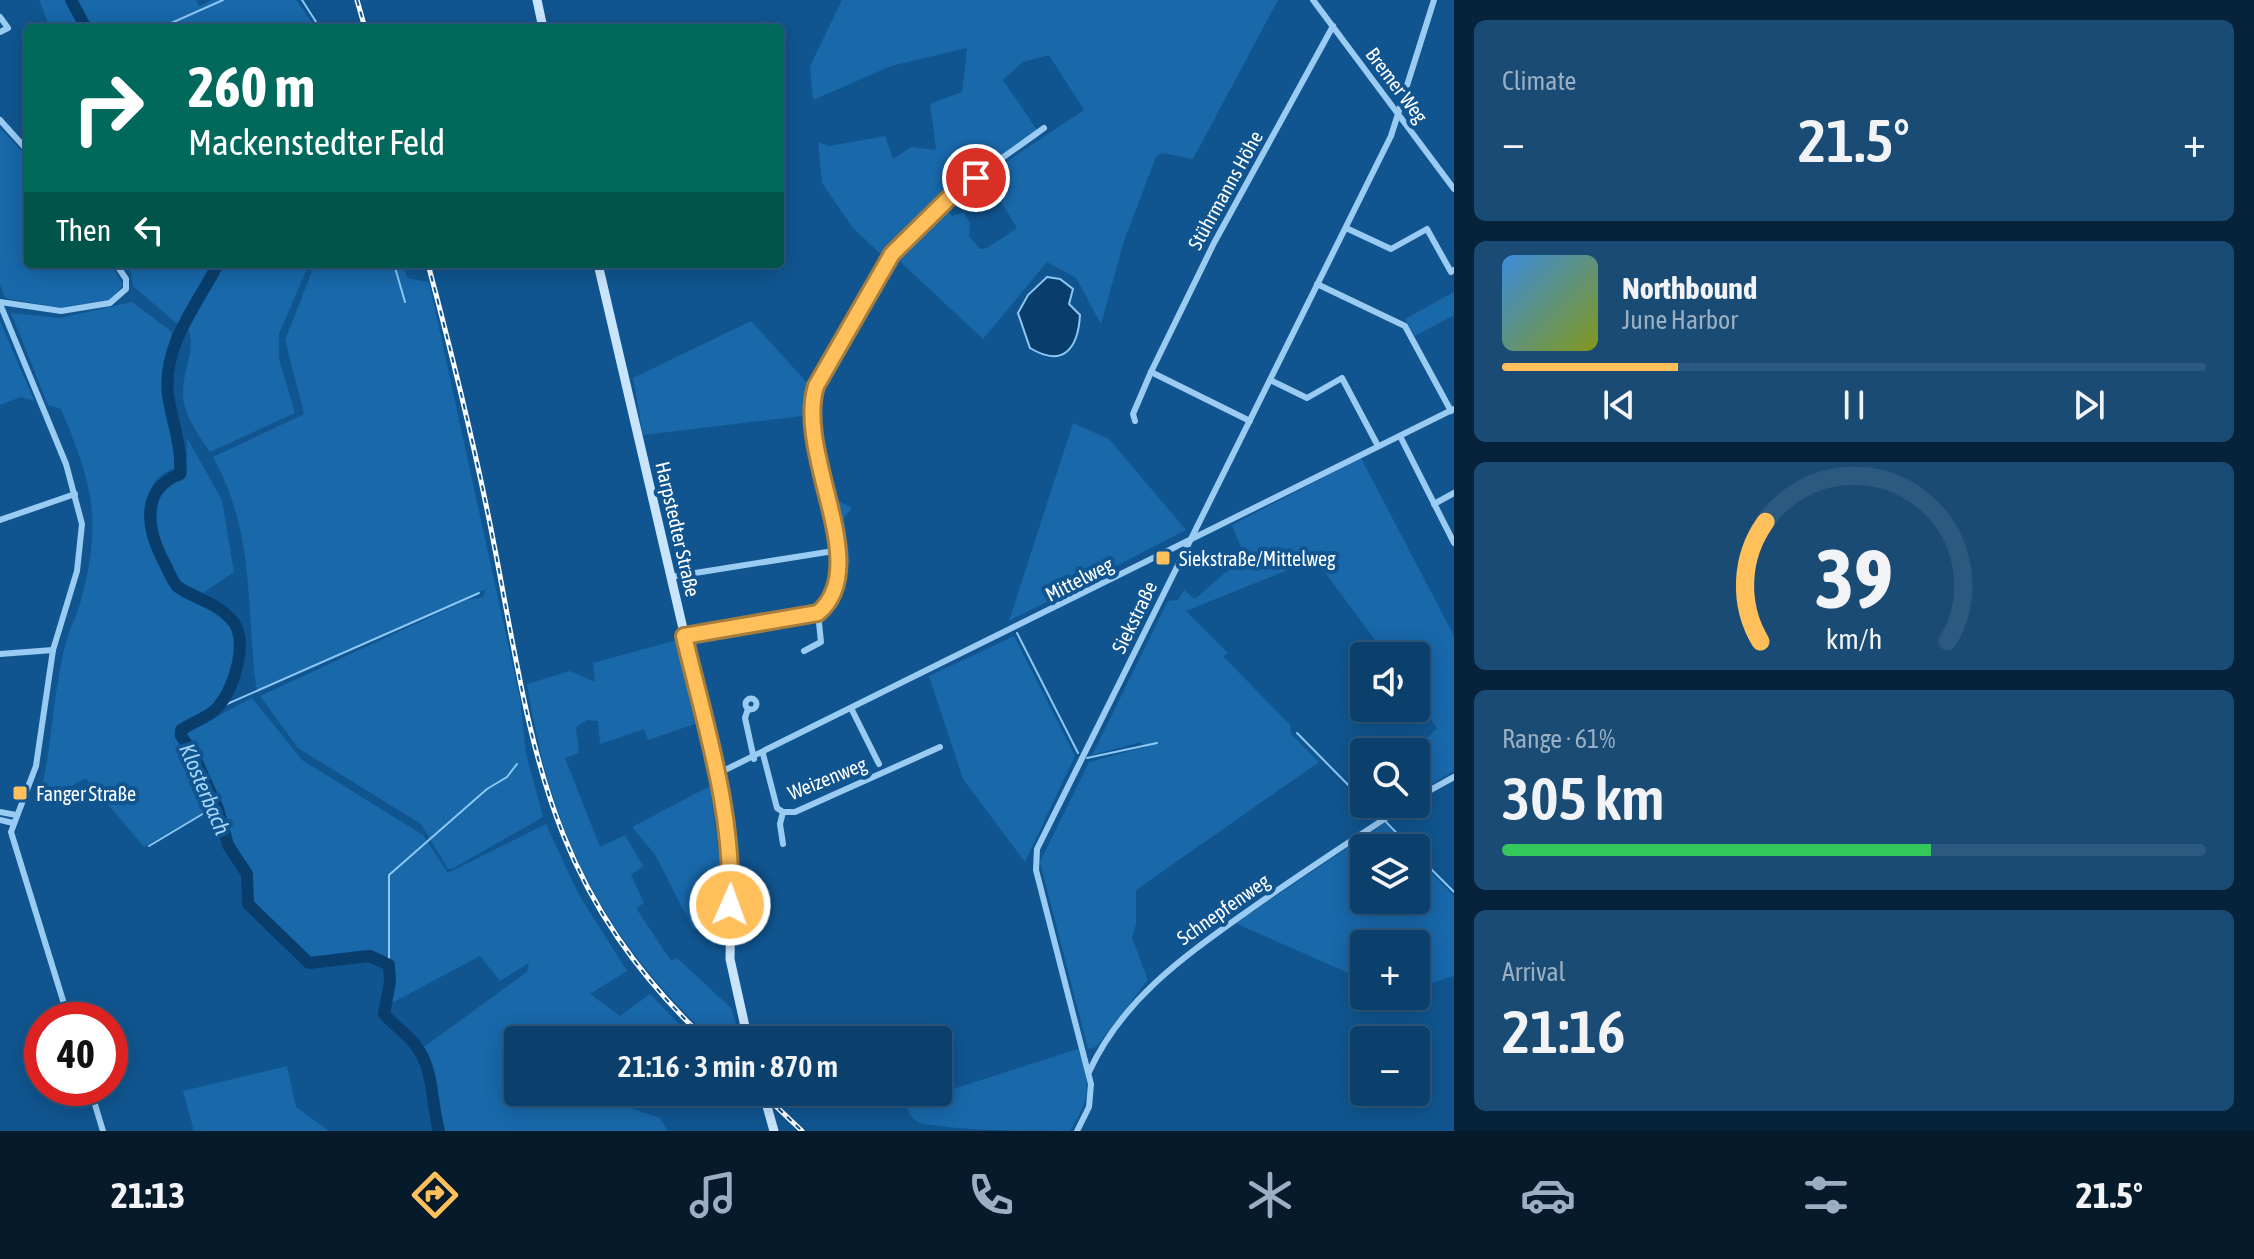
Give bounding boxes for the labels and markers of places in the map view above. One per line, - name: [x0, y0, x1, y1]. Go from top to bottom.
- pin: [942, 144, 1010, 212]
- place label: Siekstraße/Mittelweg: [1179, 547, 1336, 570]
- marker: Siekstraße/Mittelweg: [1154, 549, 1172, 567]
- place label: Fanger Straße: [36, 782, 136, 805]
- marker: Fanger Straße: [11, 784, 29, 802]

